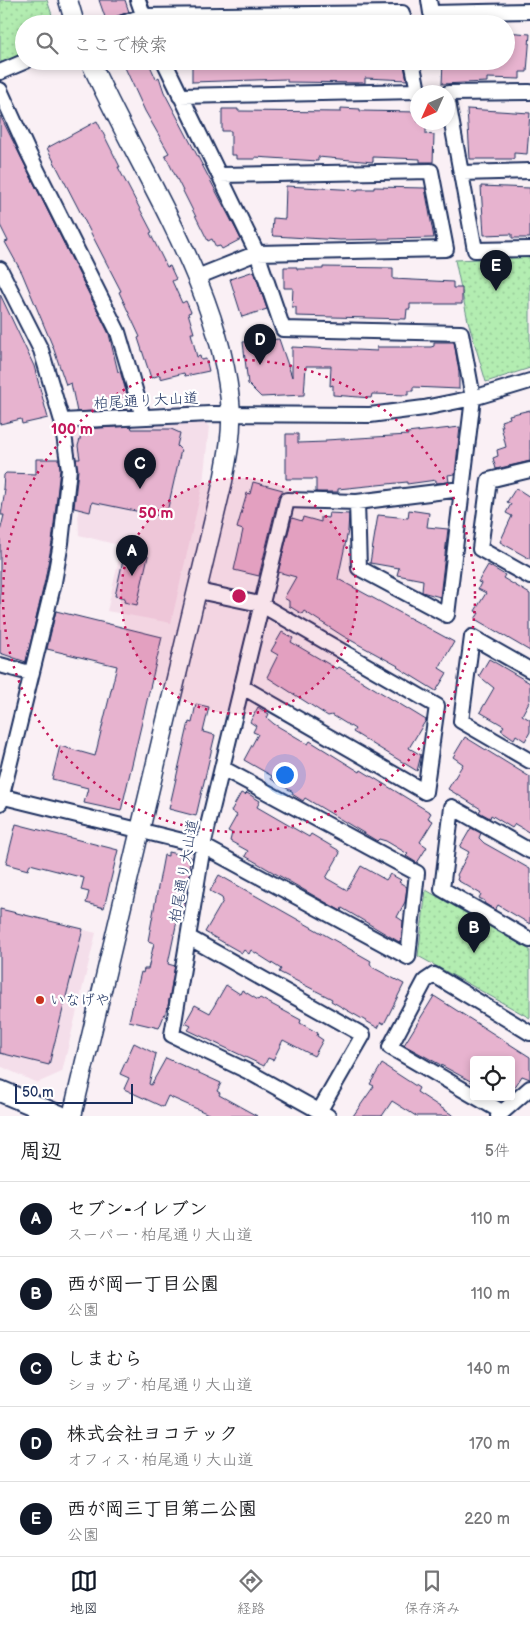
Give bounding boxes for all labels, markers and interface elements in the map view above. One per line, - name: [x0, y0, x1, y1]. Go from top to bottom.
- search box: [15, 15, 515, 70]
- icon: search: [33, 29, 61, 57]
- text: ここで検索: [73, 34, 168, 57]
- north arrow: [410, 85, 455, 130]
- pin: E: [480, 250, 512, 291]
- pin: D: [244, 324, 276, 365]
- street label: 柏尾通り大山道: [93, 389, 199, 413]
- text: 100 m: [51, 420, 93, 439]
- pin: C: [124, 448, 156, 489]
- text: 50 m: [139, 504, 174, 523]
- pin: A: [116, 535, 148, 576]
- centre of rings: [230, 587, 248, 605]
- your location: [272, 762, 298, 788]
- street label: 柏尾通り大山道: [166, 818, 202, 924]
- pin: B: [458, 912, 490, 953]
- place label: いなげや: [50, 991, 110, 1010]
- marker: いなげや: [34, 994, 46, 1006]
- map controls: [470, 1056, 515, 1101]
- button: locate: [470, 1056, 515, 1101]
- scale bar: [15, 1081, 132, 1104]
- text: 50 m: [22, 1084, 54, 1101]
- text: 周辺: [20, 1139, 62, 1164]
- text: 5件: [485, 1142, 510, 1161]
- text: セブン-イレブン: [67, 1198, 208, 1221]
- text: A: [31, 1210, 41, 1229]
- text: 110 m: [471, 1210, 510, 1229]
- text: スーパー · 柏尾通り大山道: [67, 1226, 253, 1245]
- text: 西が岡一丁目公園: [67, 1273, 219, 1296]
- text: B: [30, 1285, 42, 1304]
- text: 110 m: [471, 1285, 510, 1304]
- text: 公園: [67, 1301, 99, 1320]
- text: しまむら: [67, 1348, 143, 1371]
- text: C: [30, 1360, 42, 1379]
- text: 140 m: [467, 1360, 510, 1379]
- text: ショップ · 柏尾通り大山道: [67, 1376, 253, 1395]
- text: 株式会社ヨコテック: [67, 1423, 238, 1446]
- text: D: [30, 1435, 42, 1454]
- text: 170 m: [469, 1435, 510, 1454]
- text: オフィス · 柏尾通り大山道: [67, 1451, 253, 1470]
- text: 西が岡三丁目第二公園: [67, 1498, 257, 1521]
- text: E: [31, 1510, 41, 1529]
- text: 220 m: [464, 1510, 510, 1529]
- text: 公園: [67, 1526, 99, 1545]
- tab: 地図: [70, 1567, 98, 1617]
- tab: 経路: [237, 1567, 265, 1617]
- tab: 保存済み: [404, 1567, 460, 1617]

